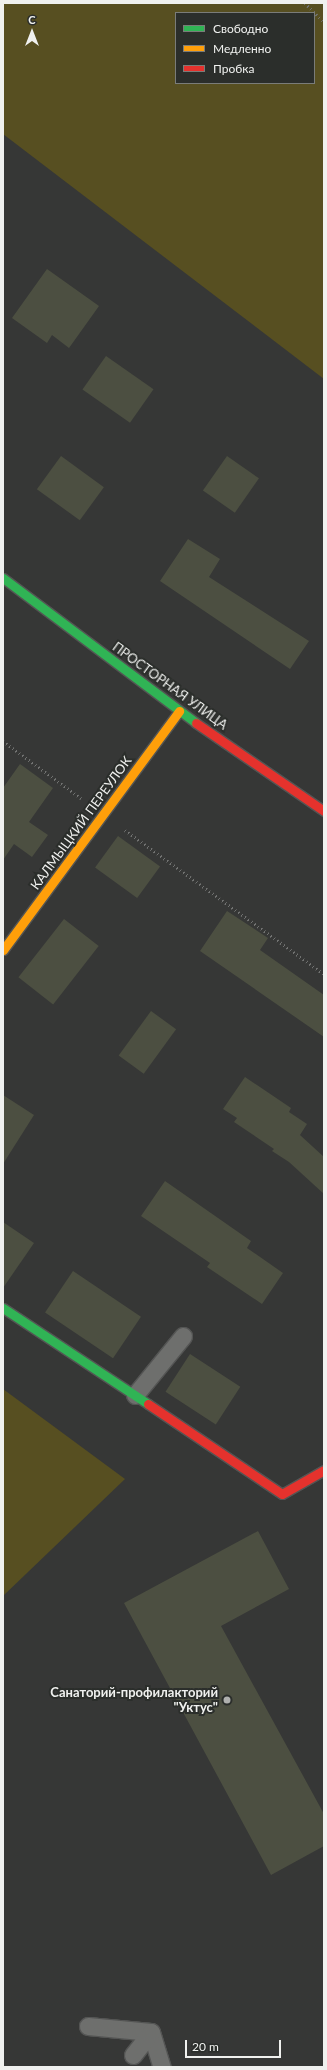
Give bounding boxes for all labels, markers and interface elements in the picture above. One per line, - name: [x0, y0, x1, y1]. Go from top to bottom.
- north arrow: [12, 12, 52, 52]
- legend: [175, 12, 315, 84]
- text: С: [28, 13, 36, 26]
- text: Свободно: [213, 21, 268, 36]
- text: Медленно: [213, 41, 271, 56]
- text: Пробка: [213, 61, 254, 76]
- street label: ПРОСТОРНАЯ УЛИЦА: [109, 639, 231, 733]
- street label: КАЛМЫЦКИЙ ПЕРЕУЛОК: [27, 753, 135, 893]
- place label: Санаторий-профилакторий "Уктус": [50, 1685, 218, 1716]
- marker: Санаторий-профилакторий "Уктус": [221, 1694, 233, 1706]
- scale bar: [187, 2032, 283, 2058]
- text: 20 m: [192, 2039, 219, 2054]

